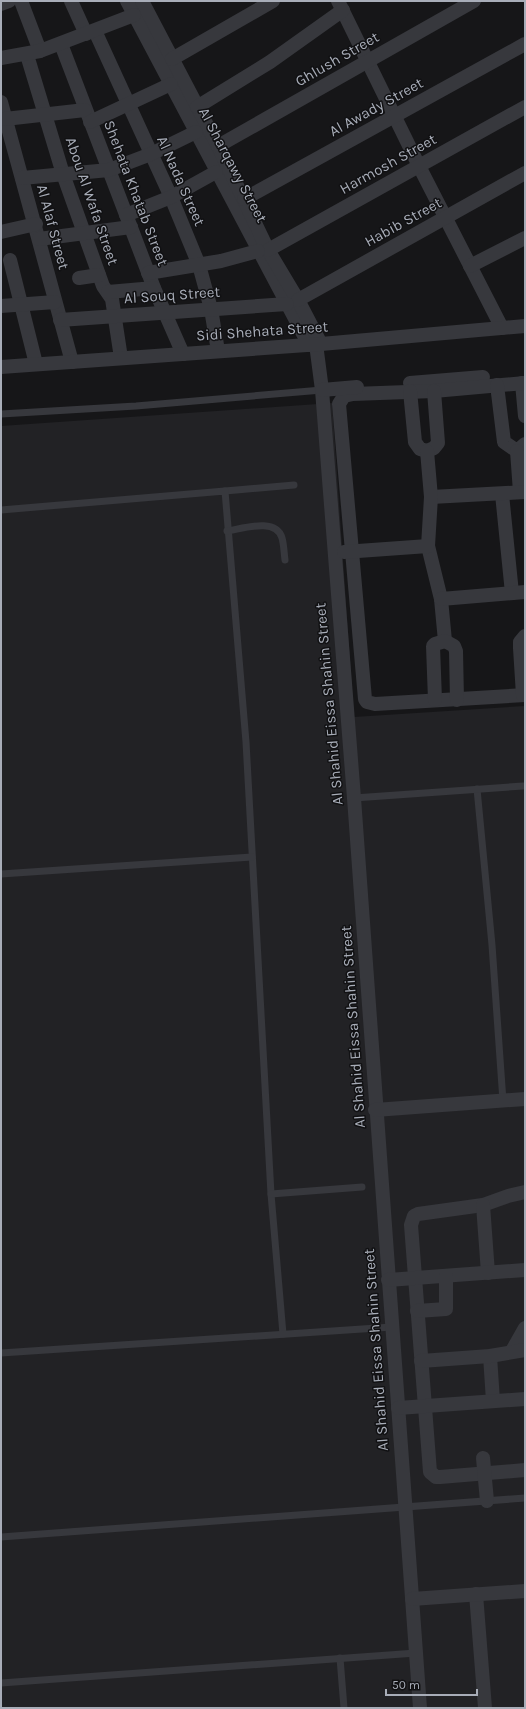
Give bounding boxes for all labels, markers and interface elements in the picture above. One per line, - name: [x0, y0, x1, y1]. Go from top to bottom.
- street label: Ghlush Street: [292, 28, 382, 90]
- street label: Al Awady Street: [326, 74, 426, 140]
- street label: Al Sharqawy Street: [195, 104, 271, 226]
- street label: Shehata Khatab Street: [100, 118, 172, 269]
- street label: Harmosh Street: [337, 130, 440, 198]
- street label: Al Nada Street: [153, 133, 209, 229]
- street label: Abou Al Wafa Street: [62, 135, 122, 268]
- street label: Al Alaf Street: [33, 182, 73, 272]
- street label: Habib Street: [361, 193, 445, 251]
- street label: Al Souq Street: [123, 283, 221, 307]
- street label: Sidi Shehata Street: [195, 317, 329, 345]
- street label: Al Shahid Eissa Shahin Street: [311, 602, 347, 806]
- street label: Al Shahid Eissa Shahin Street: [337, 925, 369, 1129]
- street label: Al Shahid Eissa Shahin Street: [360, 1248, 392, 1452]
- scale bar: [386, 1671, 477, 1697]
- text: 50 m: [392, 1678, 420, 1692]

